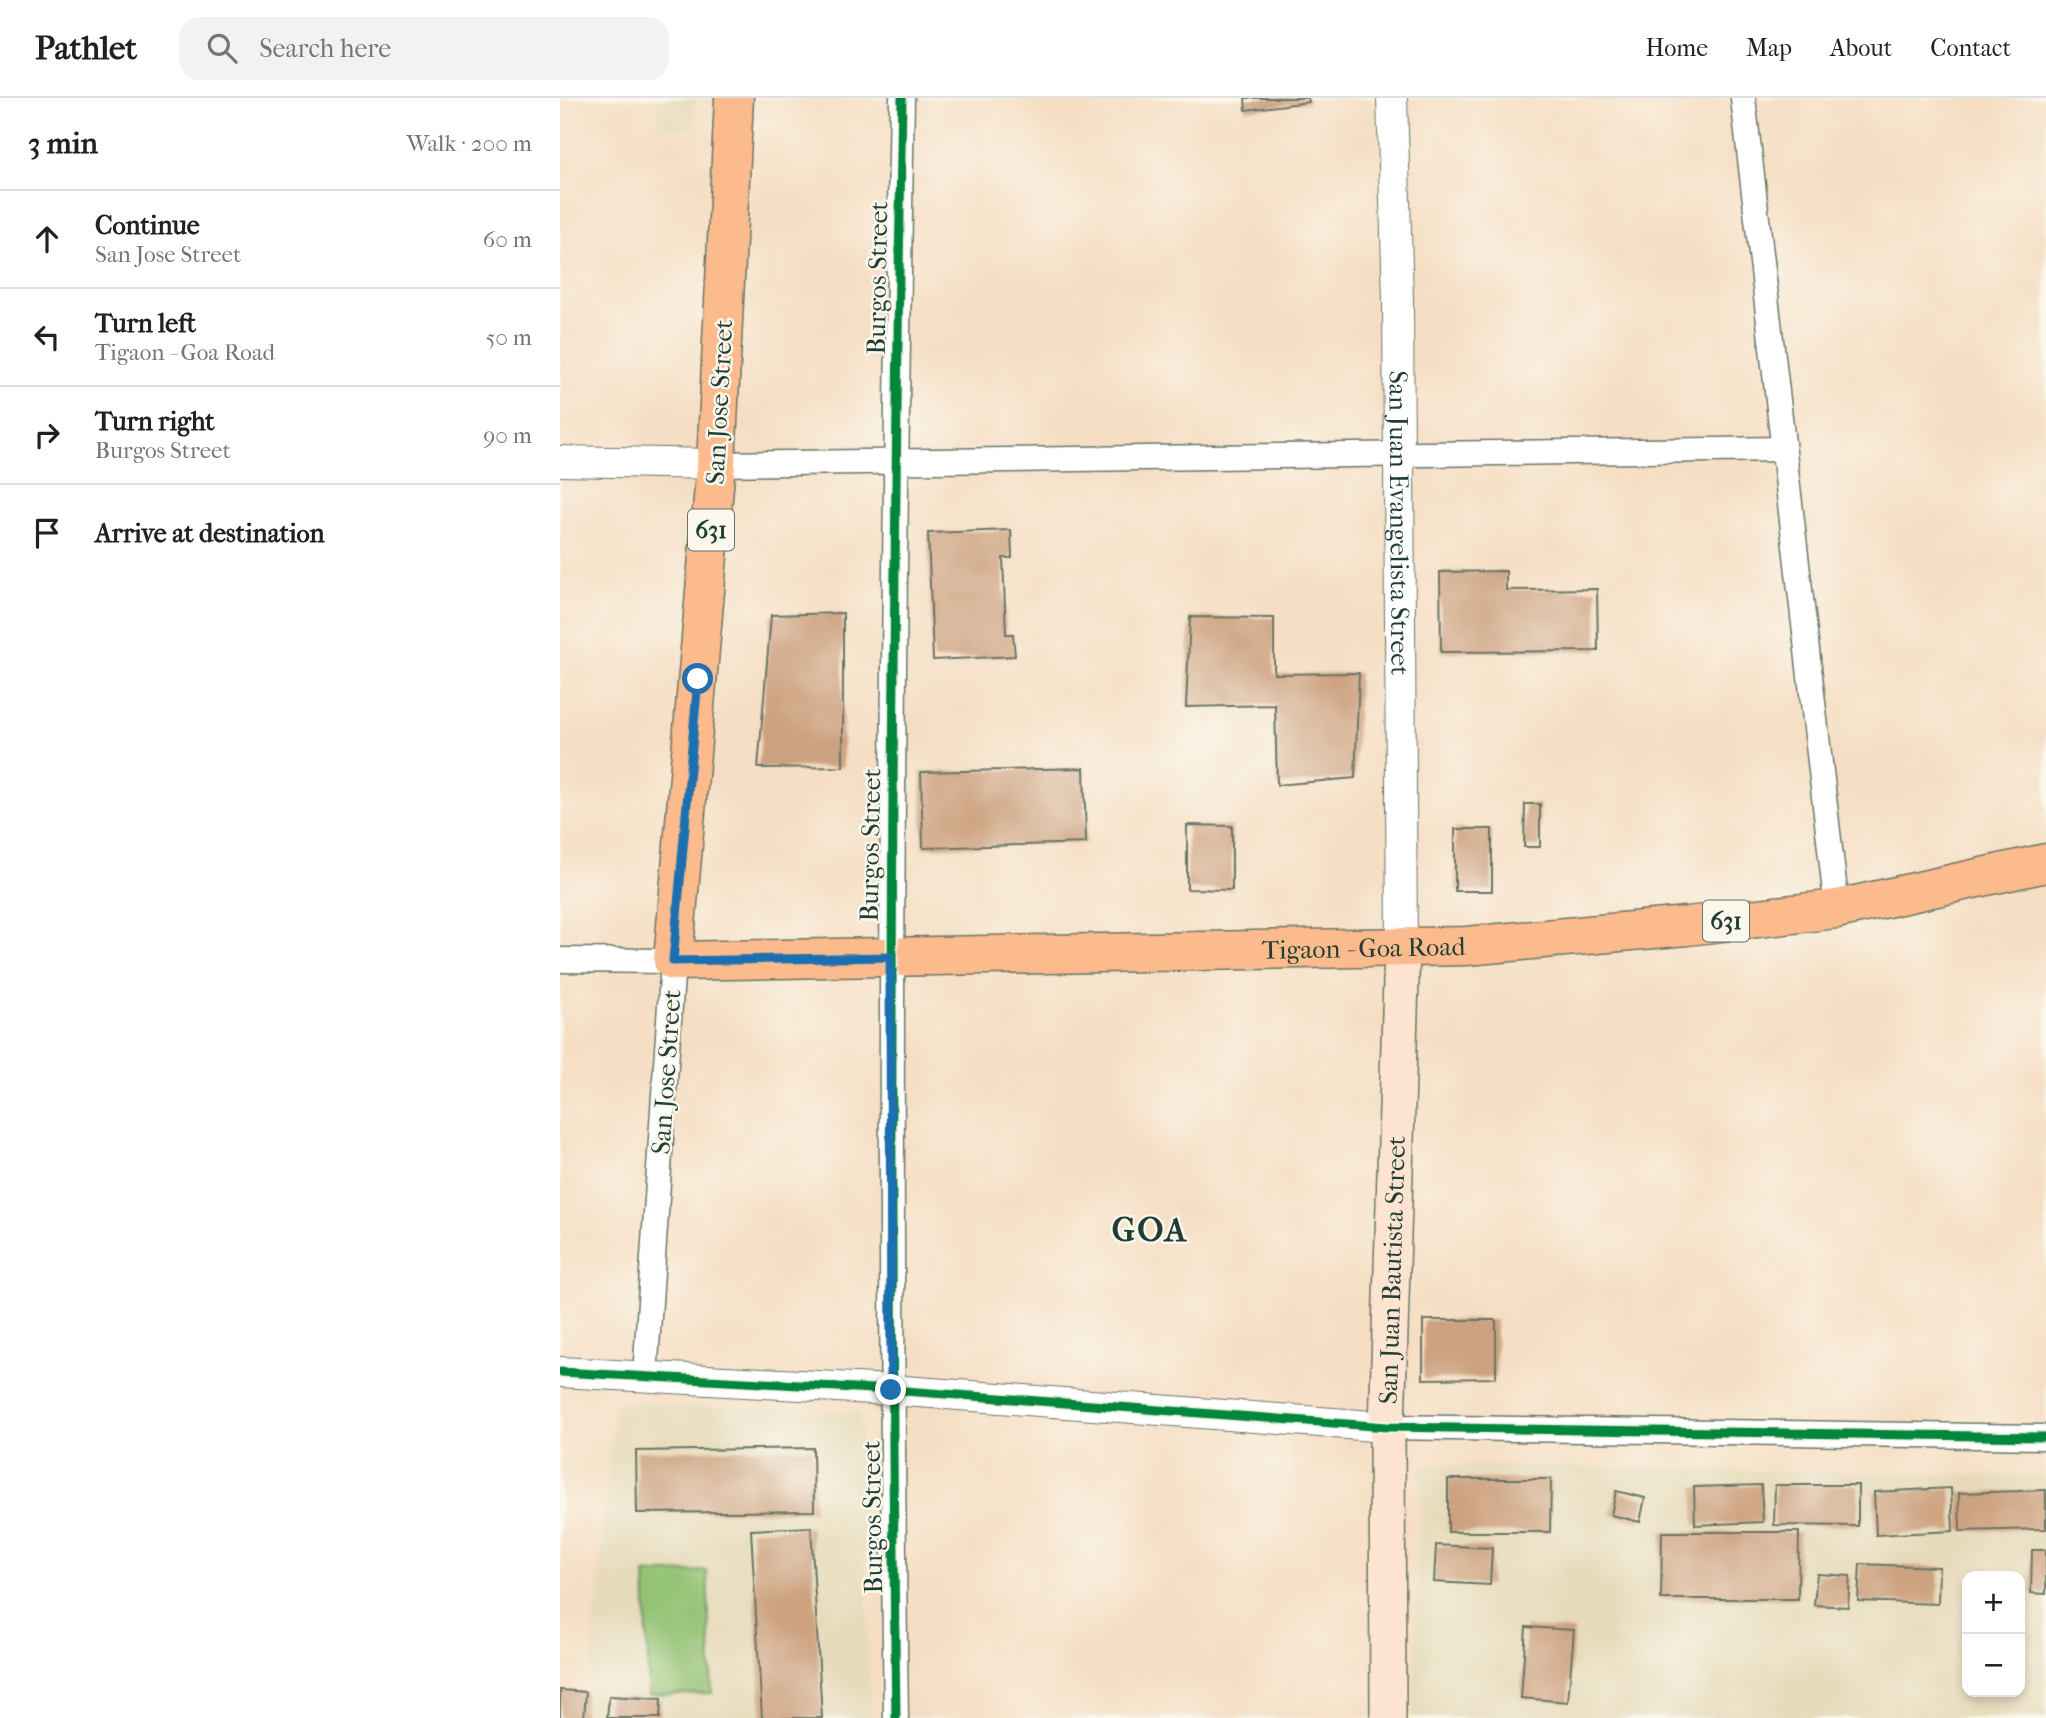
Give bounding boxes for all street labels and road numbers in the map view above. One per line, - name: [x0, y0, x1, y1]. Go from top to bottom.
- street label: Burgos Street: [861, 200, 894, 355]
- street label: San Jose Street: [700, 318, 739, 485]
- street label: San Juan Evangelista Street: [1382, 370, 1415, 676]
- road number: 631: [688, 510, 734, 550]
- street label: Burgos Street: [854, 767, 887, 922]
- road number: 631: [1703, 900, 1749, 942]
- street label: Tigaon - Goa Road: [1261, 931, 1467, 966]
- street label: San Jose Street: [645, 988, 688, 1156]
- street label: San Juan Bautista Street: [1373, 1135, 1412, 1405]
- street label: Burgos Street: [856, 1439, 889, 1594]

